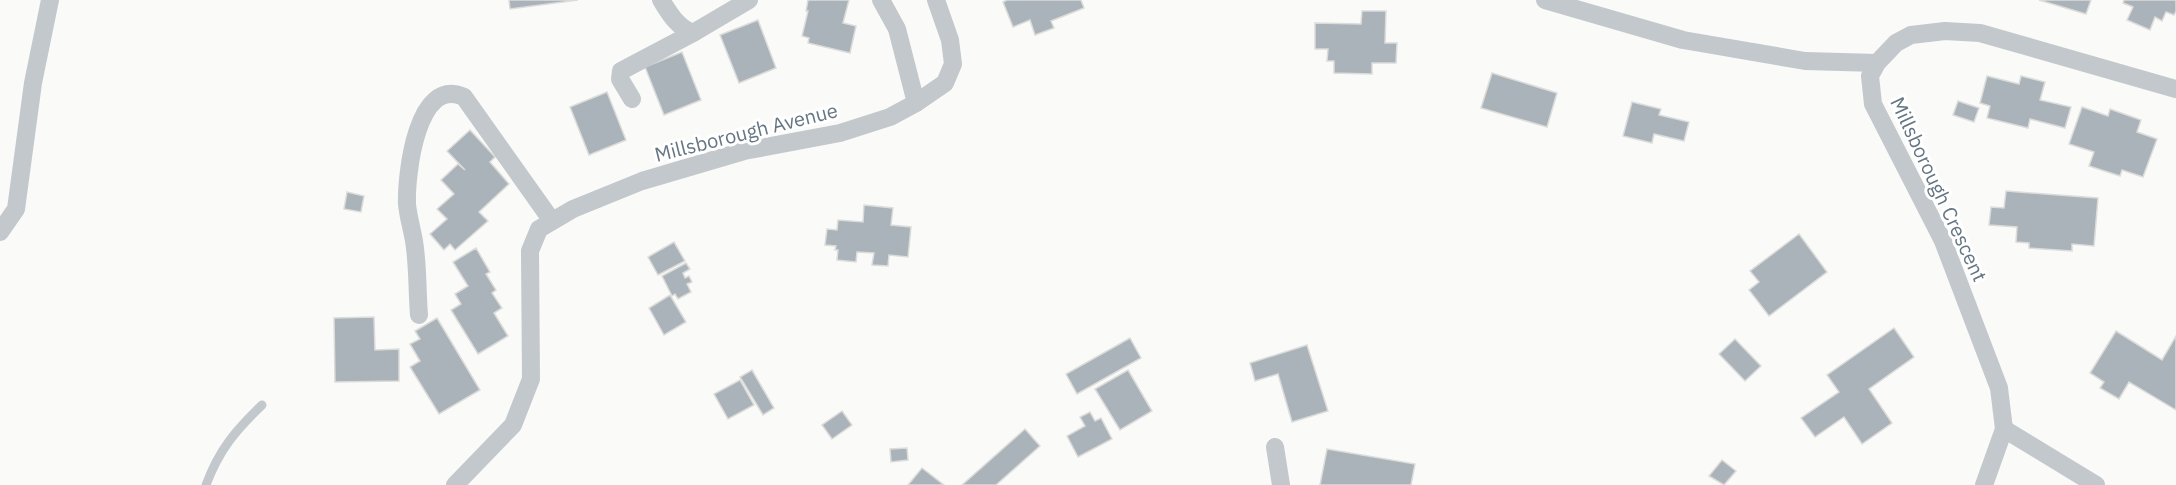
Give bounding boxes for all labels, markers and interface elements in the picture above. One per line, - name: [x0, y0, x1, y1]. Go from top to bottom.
- street label: Millsborough Crescent: [1884, 92, 1994, 286]
- street label: Millsborough Avenue: [652, 96, 840, 168]

